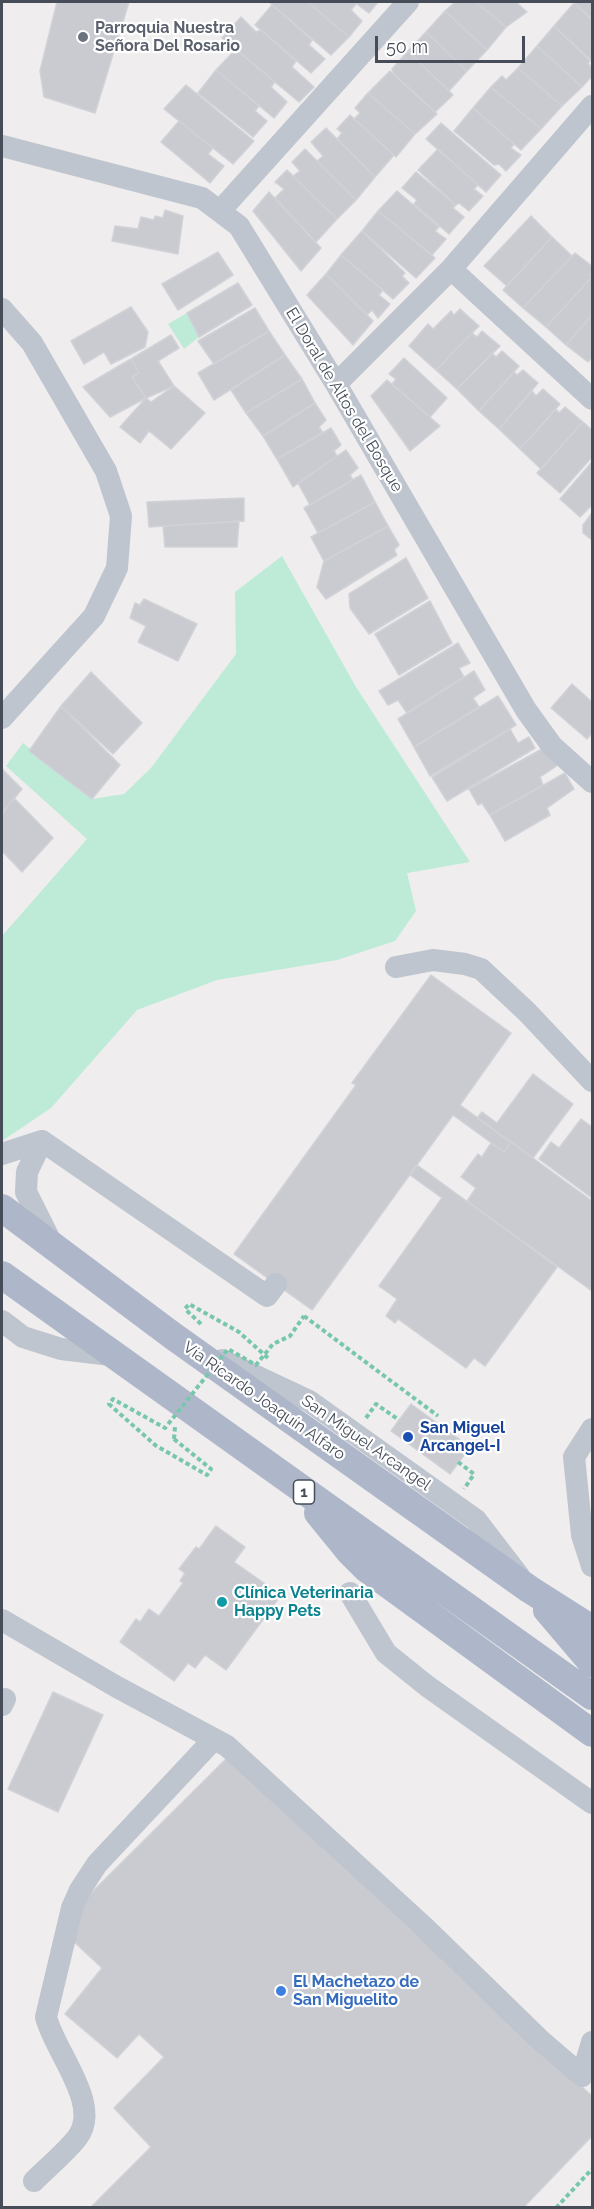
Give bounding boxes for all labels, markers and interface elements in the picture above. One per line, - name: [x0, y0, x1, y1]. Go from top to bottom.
- place label: Parroquia Nuestra Señora Del Rosario: [95, 18, 240, 56]
- scale bar: [378, 24, 528, 62]
- marker: Parroquia Nuestra Señora Del Rosario: [76, 30, 90, 44]
- text: 50 m: [386, 36, 428, 57]
- street label: El Doral de Altos del Bosque: [281, 304, 407, 496]
- street label: Vía Ricardo Joaquín Alfaro: [179, 1338, 349, 1464]
- street label: San Miguel Arcangel: [298, 1391, 434, 1495]
- place label: San Miguel Arcangel-I: [420, 1418, 505, 1456]
- marker: San Miguel Arcangel-I: [401, 1430, 415, 1444]
- road number: 1: [294, 1480, 314, 1504]
- place label: Clínica Veterinaria Happy Pets: [234, 1583, 373, 1621]
- marker: Clínica Veterinaria Happy Pets: [215, 1595, 229, 1609]
- place label: El Machetazo de San Miguelito: [293, 1972, 419, 2010]
- marker: El Machetazo de San Miguelito: [274, 1984, 288, 1998]

